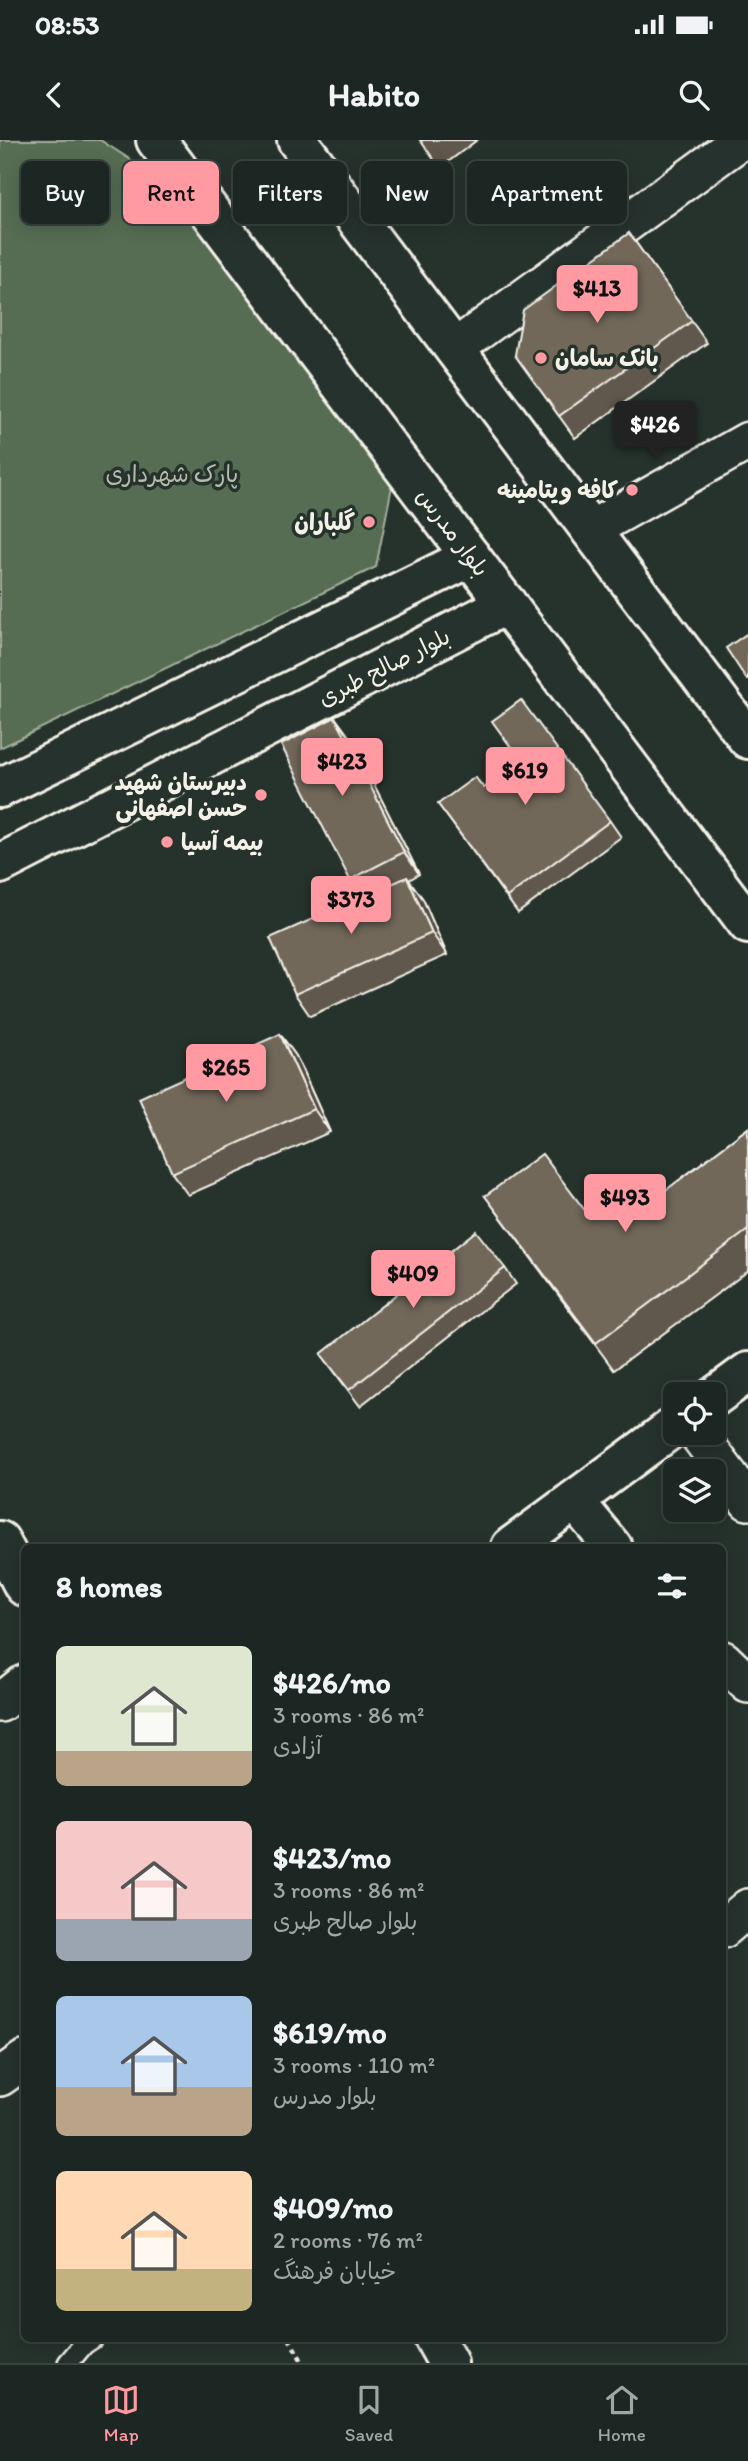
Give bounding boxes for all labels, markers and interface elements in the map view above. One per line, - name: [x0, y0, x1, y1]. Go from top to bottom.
- text: 08:53: [35, 9, 99, 41]
- icon: back: [35, 76, 73, 114]
- text: Habito: [328, 76, 420, 114]
- icon: search: [675, 76, 713, 114]
- chip: Buy: [21, 161, 109, 224]
- chip: Rent: [123, 161, 219, 224]
- chip: Filters: [233, 161, 347, 224]
- chip: New: [361, 161, 453, 224]
- chip: Apartment: [467, 161, 627, 224]
- pin: $413: [556, 265, 638, 325]
- text: $413: [573, 274, 621, 302]
- place label: بانک سامان: [555, 344, 659, 372]
- marker: بانک سامان: [533, 350, 549, 366]
- pin: $426: [614, 402, 696, 461]
- text: $426: [630, 410, 680, 438]
- park label: پارک شهرداری: [106, 460, 238, 489]
- place label: کافه ویتامینه: [497, 476, 619, 505]
- street label: بلوار مدرس: [411, 482, 495, 582]
- marker: کافه ویتامینه: [624, 482, 640, 498]
- place label: گلباران: [294, 508, 356, 536]
- marker: گلباران: [361, 514, 377, 530]
- street label: بلوار صالح طبری: [313, 622, 456, 714]
- pin: $423: [301, 738, 383, 798]
- text: $423: [317, 747, 367, 775]
- pin: $619: [484, 748, 566, 807]
- text: $619: [502, 756, 548, 784]
- place label: دبیرستان شهید حسن اصفهانی: [114, 768, 247, 823]
- marker: دبیرستان شهید حسن اصفهانی: [253, 787, 269, 803]
- place label: بیمه آسیا: [181, 828, 263, 856]
- marker: بیمه آسیا: [159, 834, 175, 850]
- pin: $373: [310, 876, 392, 936]
- text: $373: [327, 885, 375, 913]
- pin: $265: [185, 1044, 267, 1104]
- text: $265: [202, 1053, 250, 1081]
- pin: $493: [584, 1174, 666, 1234]
- text: $493: [600, 1183, 650, 1211]
- pin: $409: [372, 1250, 454, 1310]
- text: $409: [387, 1259, 439, 1287]
- map controls: [663, 1382, 726, 1522]
- button: locate: [663, 1382, 726, 1445]
- button: layers: [663, 1459, 726, 1522]
- icon: filters: [653, 1567, 691, 1605]
- text: 8 homes: [56, 1568, 163, 1605]
- text: $426/mo: [273, 1664, 391, 1701]
- icon: home: [112, 1674, 196, 1758]
- text: 3 rooms · 86 m²: [273, 1701, 425, 1729]
- text: آزادی: [273, 1732, 322, 1760]
- text: $423/mo: [273, 1839, 391, 1876]
- icon: home: [112, 1849, 196, 1933]
- text: 3 rooms · 86 m²: [273, 1876, 425, 1904]
- text: بلوار صالح طبری: [273, 1907, 417, 1935]
- text: $619/mo: [273, 2014, 387, 2051]
- icon: home: [112, 2024, 196, 2108]
- text: 3 rooms · 110 m²: [273, 2051, 435, 2079]
- text: بلوار مدرس: [273, 2082, 377, 2110]
- text: $409/mo: [273, 2189, 393, 2226]
- icon: home: [112, 2199, 196, 2283]
- text: 2 rooms · 76 m²: [273, 2226, 423, 2254]
- text: خیابان فرهنگ: [273, 2257, 396, 2285]
- tab: Map: [102, 2381, 140, 2446]
- tab: Saved: [345, 2381, 393, 2446]
- tab: Home: [598, 2381, 646, 2446]

